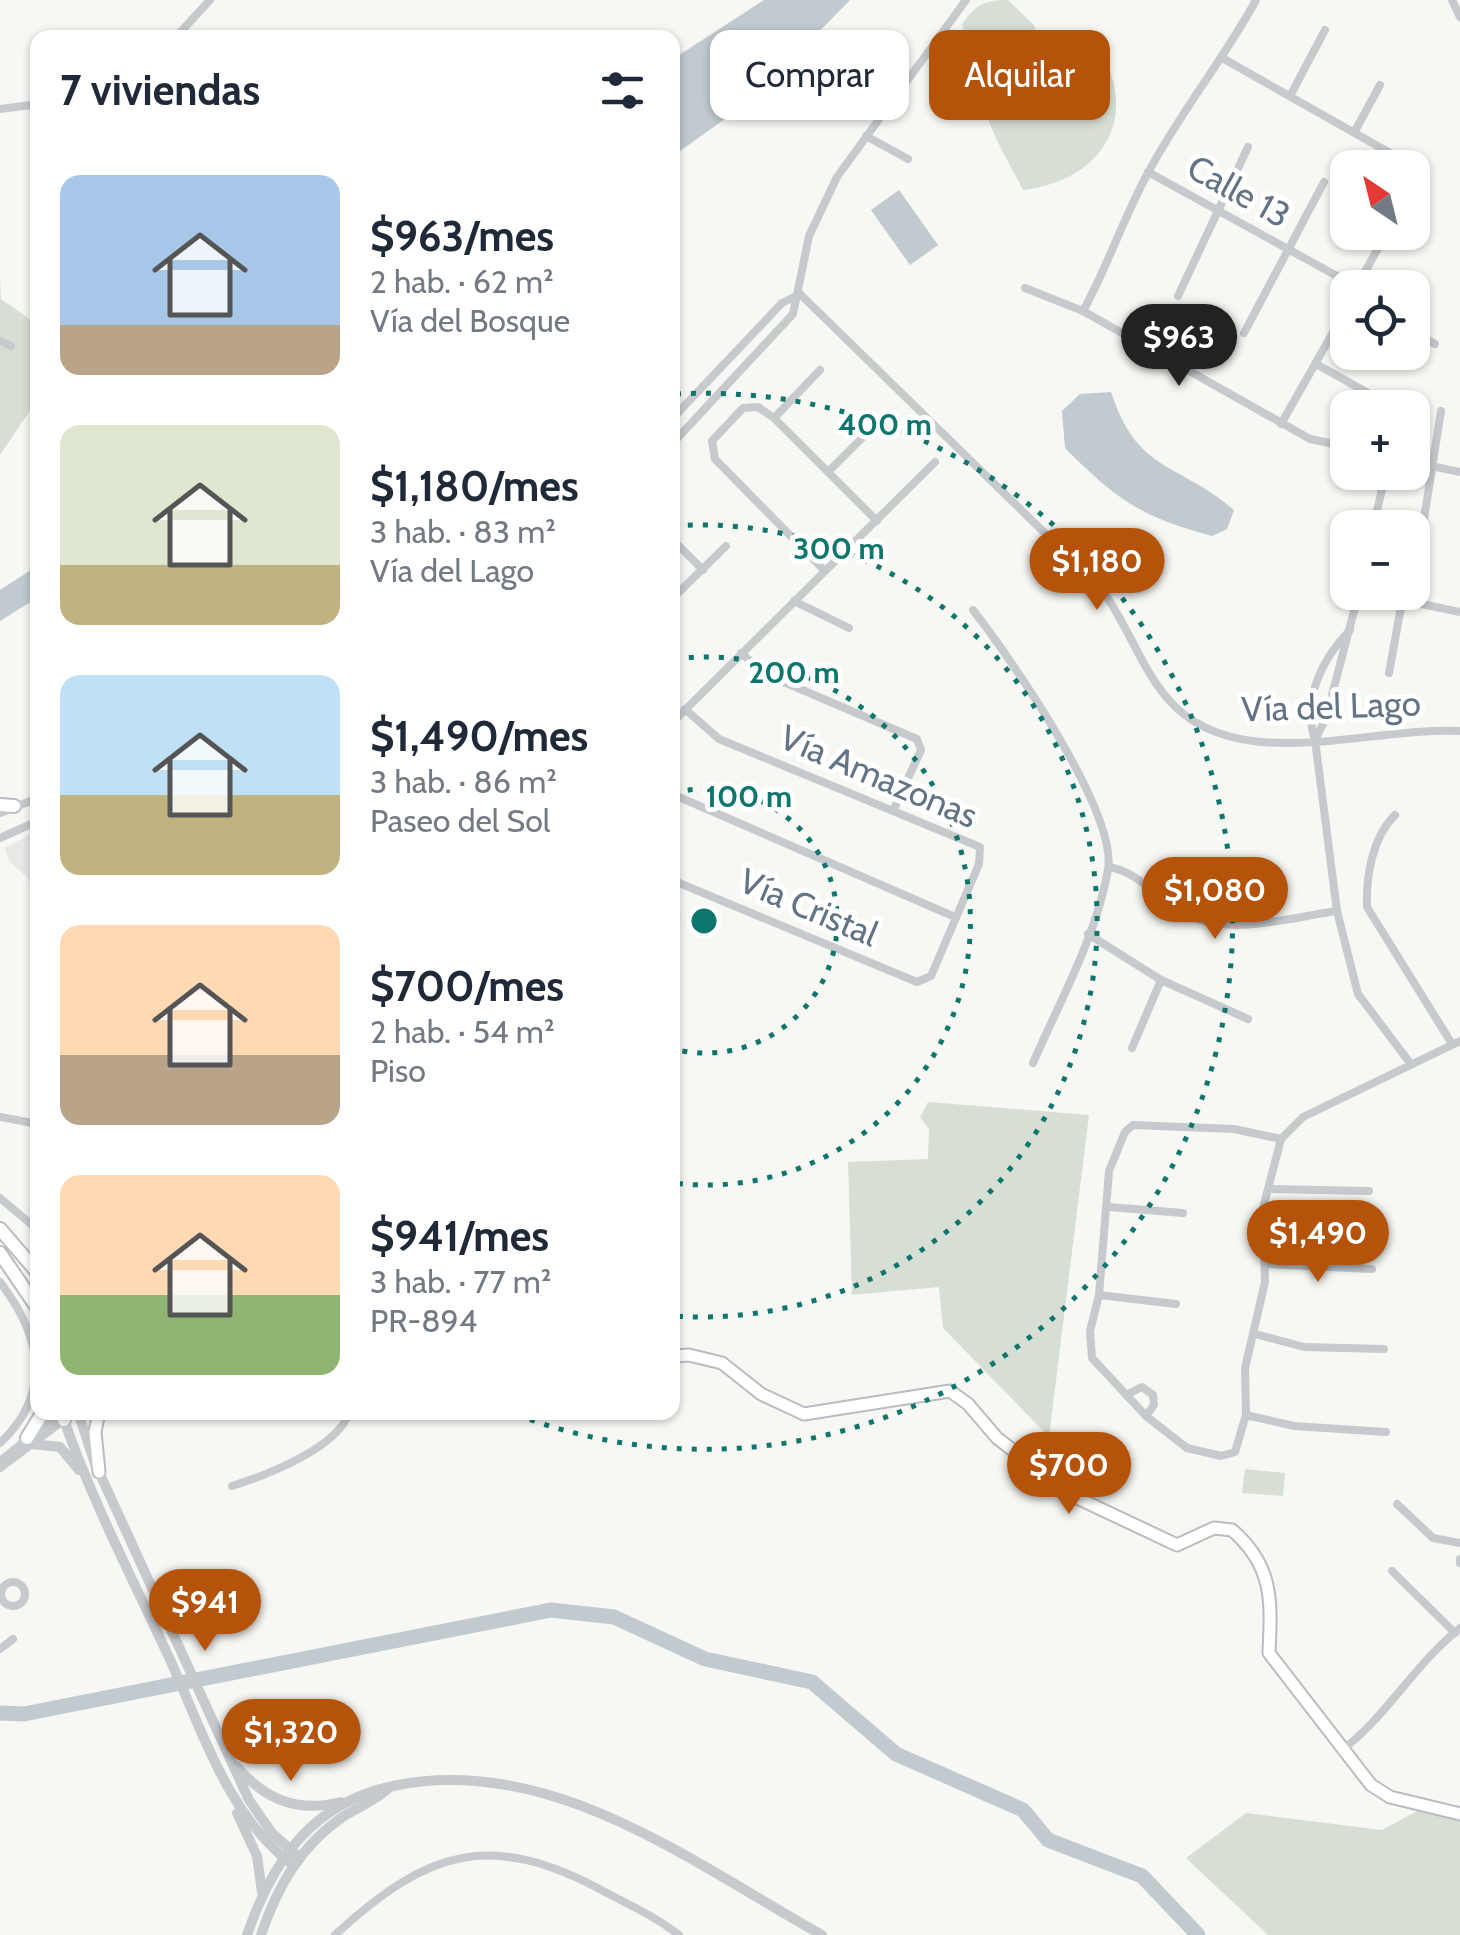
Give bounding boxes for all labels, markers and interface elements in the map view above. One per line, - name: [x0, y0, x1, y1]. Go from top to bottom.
- chip: Comprar: [710, 30, 909, 120]
- chip: Alquilar: [929, 30, 1110, 120]
- icon: filters: [595, 63, 650, 118]
- text: 7 viviendas: [60, 64, 260, 116]
- street label: Calle 13: [1180, 145, 1298, 237]
- north arrow: [1330, 150, 1430, 250]
- map controls: [1330, 150, 1430, 610]
- text: $963/mes: [370, 210, 554, 262]
- icon: home: [140, 215, 260, 335]
- text: 2 hab. · 62 m²: [370, 262, 554, 301]
- button: locate: [1330, 270, 1430, 370]
- text: Vía del Bosque: [370, 301, 570, 340]
- pin: $963: [1120, 304, 1238, 389]
- text: $963: [1143, 317, 1215, 356]
- button: +: [1330, 390, 1430, 490]
- text: 400 m: [838, 406, 932, 443]
- text: $1,180/mes: [370, 460, 579, 512]
- icon: home: [140, 465, 260, 585]
- button: −: [1330, 510, 1430, 610]
- text: 3 hab. · 83 m²: [370, 512, 556, 551]
- pin: $1,180: [1016, 528, 1178, 613]
- text: 300 m: [793, 530, 885, 567]
- text: $1,180: [1052, 541, 1142, 580]
- text: Vía del Lago: [370, 551, 534, 590]
- text: 200 m: [748, 654, 840, 691]
- street label: Vía del Lago: [1241, 681, 1421, 731]
- text: $1,490/mes: [370, 710, 588, 762]
- icon: home: [140, 715, 260, 835]
- street label: Vía Amazonas: [774, 715, 984, 837]
- text: 3 hab. · 86 m²: [370, 762, 557, 801]
- text: 100 m: [706, 778, 792, 815]
- text: Paseo del Sol: [370, 801, 550, 840]
- pin: $1,080: [1134, 857, 1296, 942]
- street label: Vía Cristal: [733, 859, 885, 956]
- text: $1,080: [1164, 870, 1266, 909]
- centre of rings: [686, 903, 722, 939]
- text: $700/mes: [370, 960, 564, 1012]
- icon: home: [140, 965, 260, 1085]
- text: 2 hab. · 54 m²: [370, 1012, 555, 1051]
- text: Piso: [370, 1051, 426, 1090]
- pin: $1,490: [1237, 1200, 1399, 1285]
- text: $941/mes: [370, 1210, 549, 1262]
- text: $1,490: [1269, 1213, 1367, 1252]
- icon: home: [140, 1215, 260, 1335]
- text: 3 hab. · 77 m²: [370, 1262, 551, 1301]
- text: PR-894: [370, 1301, 477, 1340]
- pin: $700: [1010, 1432, 1128, 1517]
- text: $700: [1029, 1445, 1109, 1484]
- pin: $941: [146, 1569, 264, 1654]
- text: $941: [171, 1582, 239, 1621]
- pin: $1,320: [210, 1699, 372, 1784]
- text: $1,320: [244, 1712, 338, 1751]

